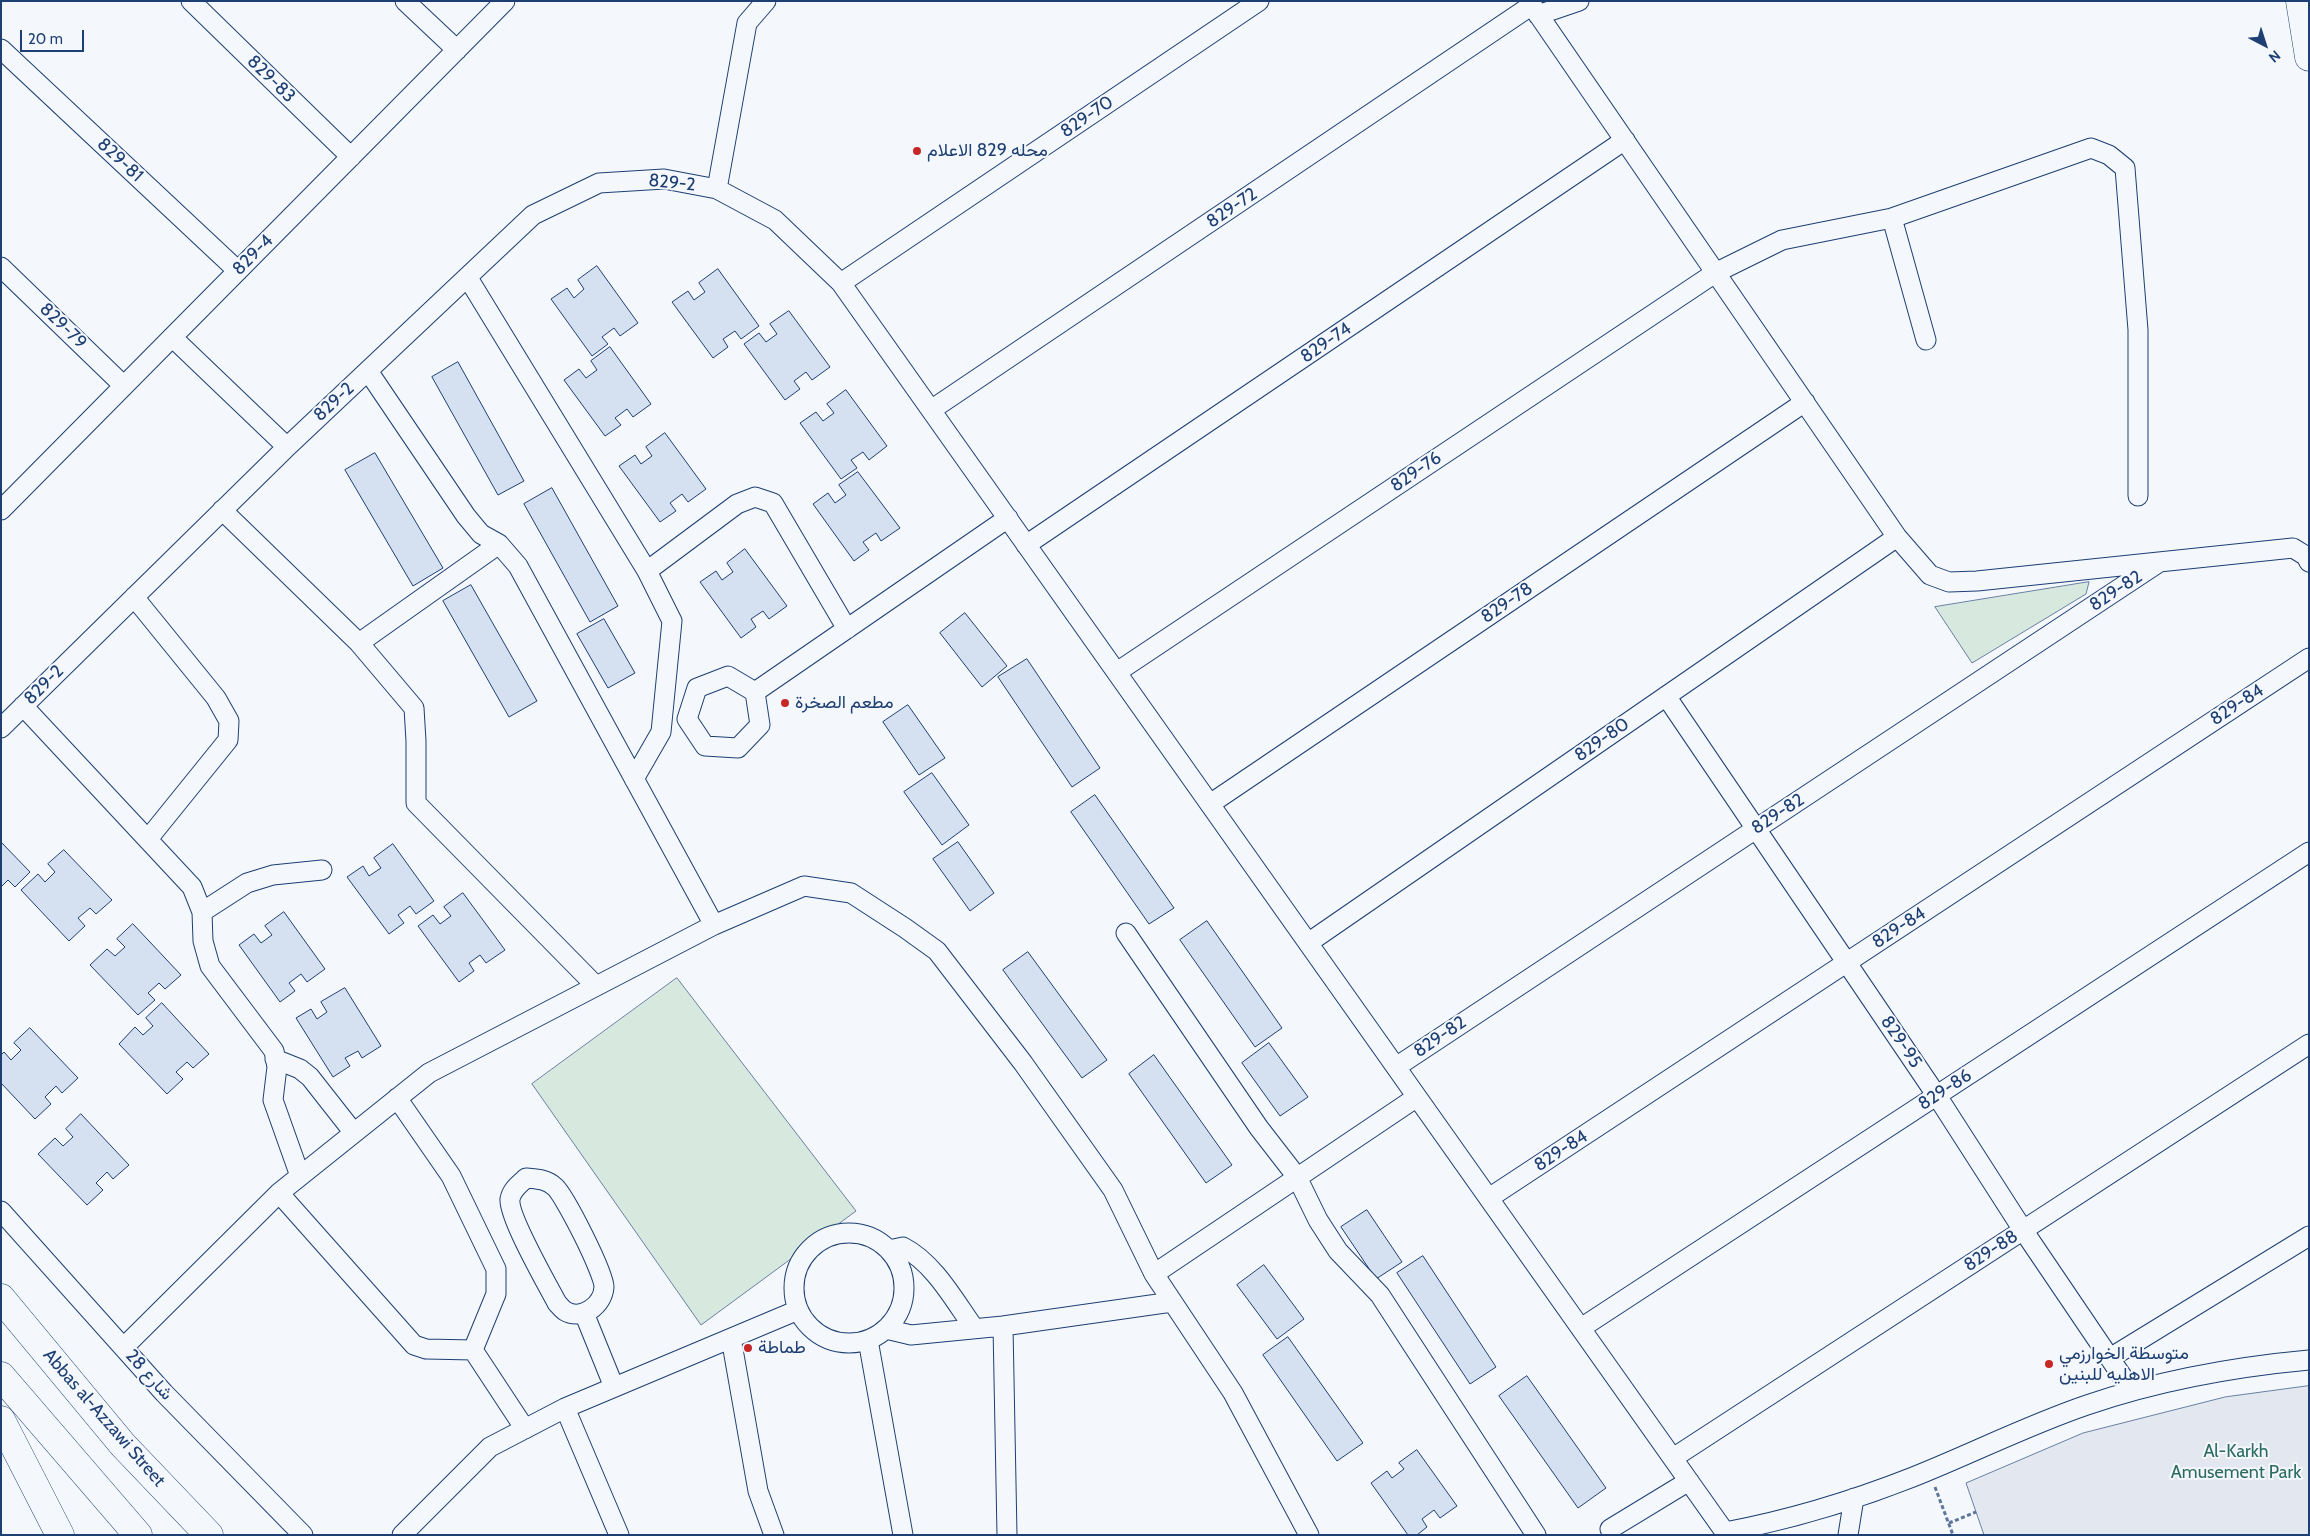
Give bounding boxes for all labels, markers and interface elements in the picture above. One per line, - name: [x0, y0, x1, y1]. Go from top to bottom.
- scale bar: [22, 20, 86, 52]
- north arrow: [2240, 20, 2290, 70]
- text: 20 m: [28, 30, 63, 48]
- text: N: [2265, 46, 2284, 67]
- street label: 829-83: [242, 51, 300, 107]
- street label: 829-70: [1056, 91, 1118, 143]
- street label: 829-81: [93, 133, 147, 187]
- place label: محله 829 الاعلام: [927, 140, 1048, 162]
- marker: محله 829 الاعلام: [911, 145, 923, 157]
- street label: 829-2: [647, 170, 697, 196]
- street label: 829-72: [1203, 183, 1261, 233]
- street label: 829-4: [228, 230, 278, 280]
- street label: 829-79: [35, 298, 91, 354]
- street label: 829-74: [1296, 318, 1356, 368]
- street label: 829-2: [309, 378, 359, 426]
- street label: 829-76: [1386, 447, 1446, 497]
- street label: 829-82: [2086, 566, 2146, 616]
- street label: 829-78: [1477, 578, 1537, 628]
- street label: 829-2: [20, 661, 68, 709]
- street label: 829-84: [2206, 680, 2268, 730]
- place label: مطعم الصخرة: [795, 692, 894, 714]
- marker: مطعم الصخرة: [779, 697, 791, 709]
- street label: 829-80: [1571, 713, 1633, 767]
- street label: 829-82: [1748, 789, 1808, 839]
- street label: 829-84: [1868, 903, 1930, 953]
- street label: 829-82: [1410, 1012, 1470, 1062]
- street label: 829-95: [1876, 1012, 1926, 1072]
- street label: 829-86: [1914, 1065, 1976, 1115]
- street label: 829-84: [1530, 1126, 1592, 1176]
- street label: 829-88: [1960, 1226, 2022, 1276]
- place label: طماطة: [758, 1337, 806, 1359]
- marker: طماطة: [742, 1342, 754, 1354]
- place label: متوسطة الخوارزمي الاهليه للبنين: [2059, 1343, 2189, 1386]
- street label: Abbas al-Azzawi Street: [38, 1345, 170, 1491]
- street label: شارع 28: [121, 1345, 177, 1405]
- marker: متوسطة الخوارزمي الاهليه للبنين: [2043, 1358, 2055, 1370]
- park label: Al-Karkh Amusement Park: [2171, 1441, 2301, 1484]

